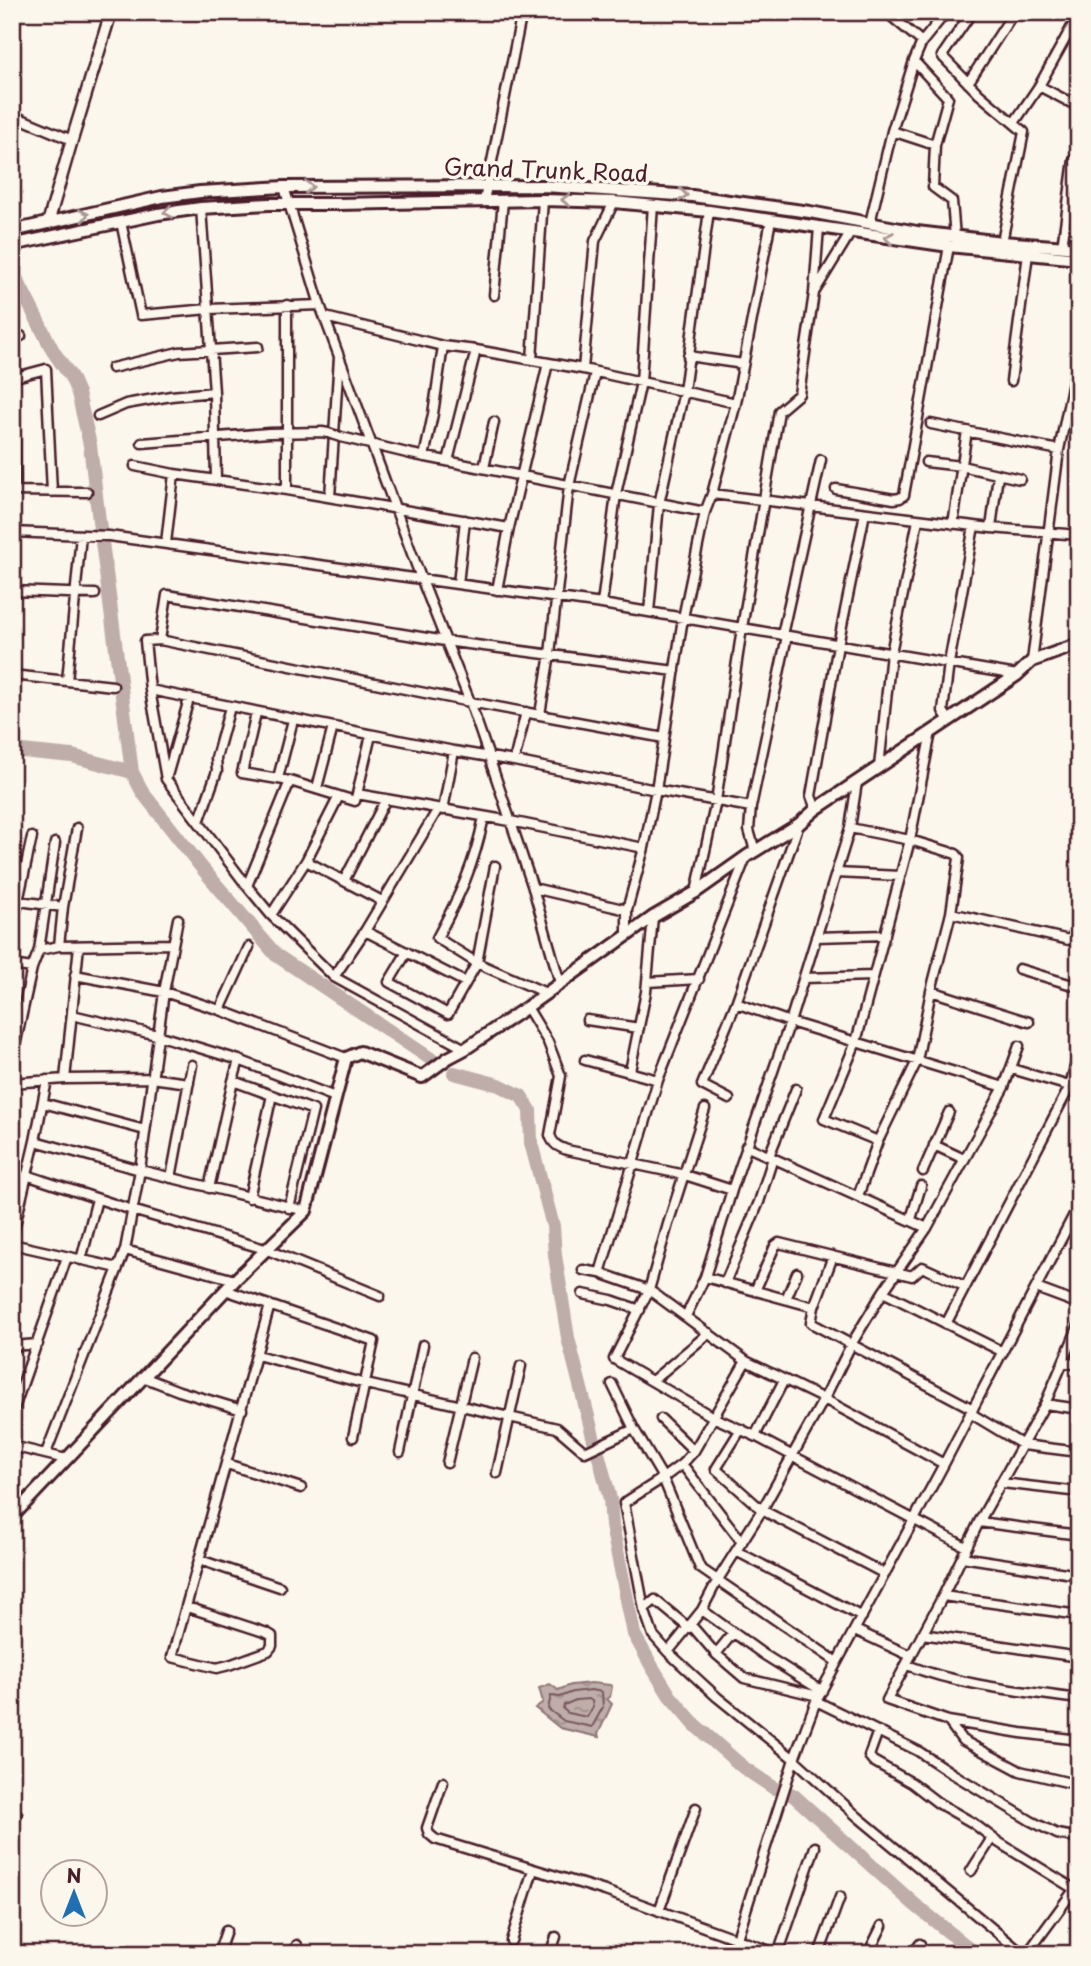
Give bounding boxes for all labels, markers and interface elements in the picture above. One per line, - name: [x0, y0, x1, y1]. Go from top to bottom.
- street label: Grand Trunk Road: [443, 148, 649, 190]
- one-way arrow: [304, 179, 315, 195]
- one-way arrow: [678, 187, 689, 202]
- one-way arrow: [560, 193, 571, 208]
- one-way arrow: [162, 204, 174, 219]
- one-way arrow: [78, 209, 90, 223]
- one-way arrow: [883, 231, 895, 246]
- north arrow: [38, 1857, 108, 1927]
- text: N: [66, 1861, 82, 1889]

